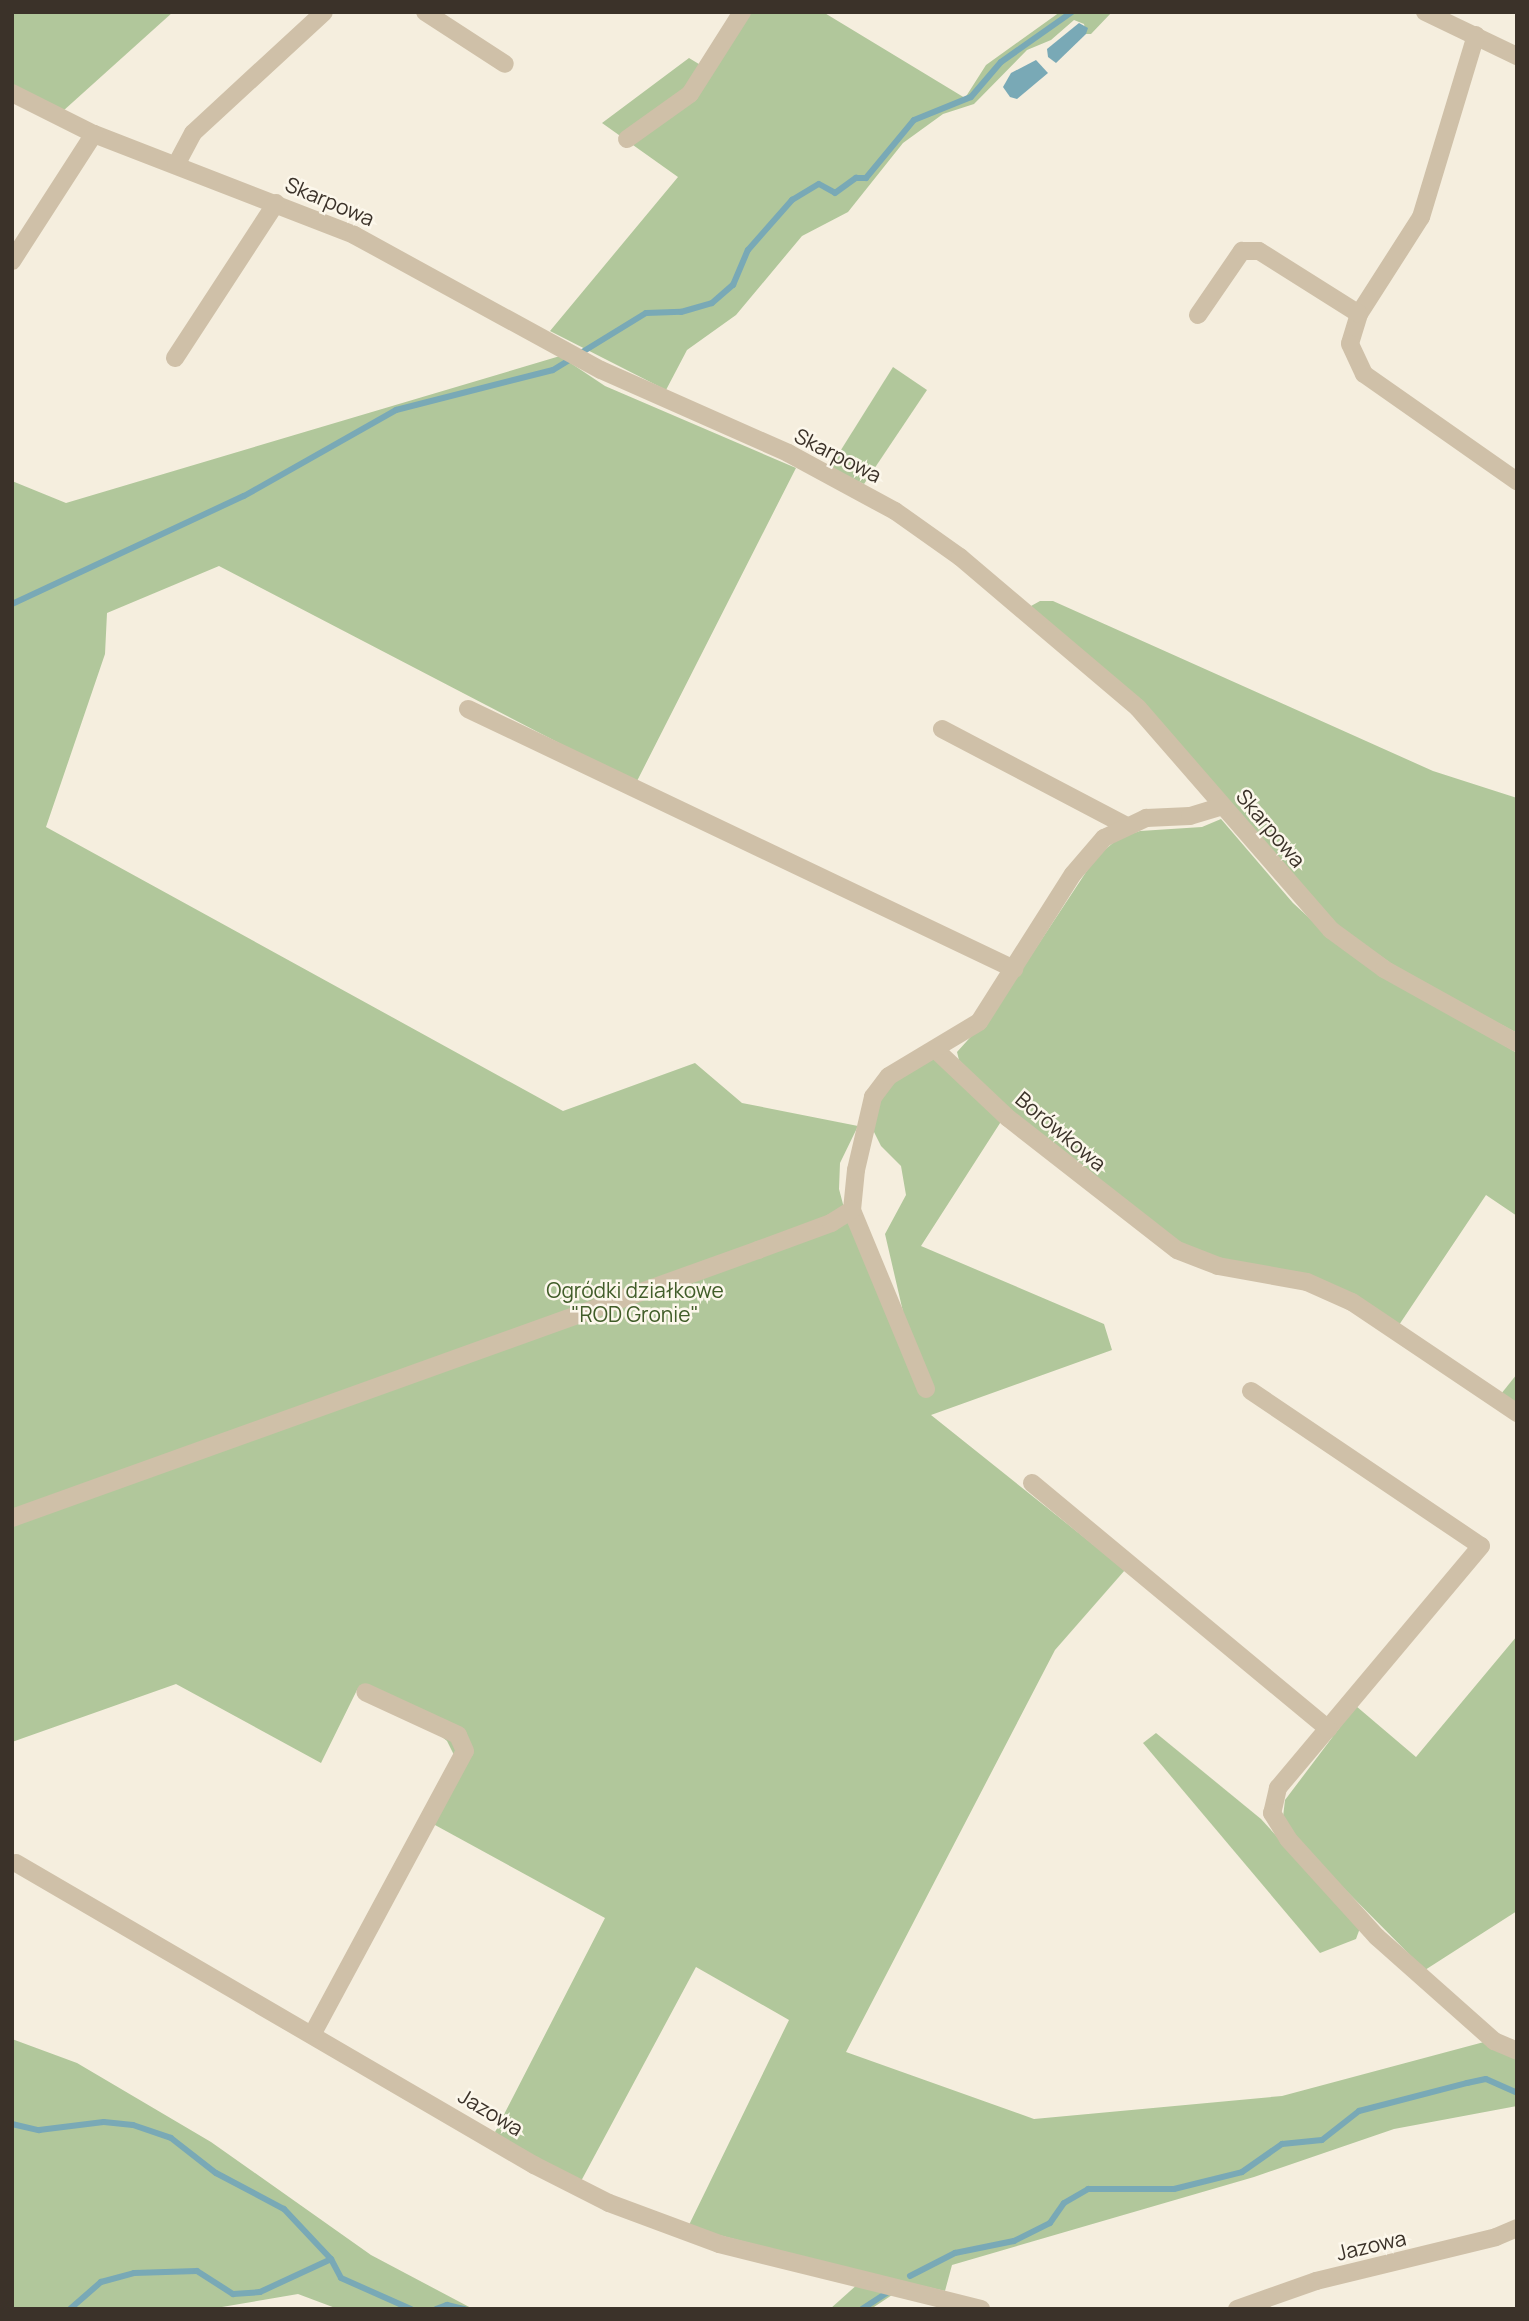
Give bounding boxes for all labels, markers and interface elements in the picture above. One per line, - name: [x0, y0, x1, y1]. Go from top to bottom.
- street label: Skarpowa: [282, 171, 378, 231]
- street label: Skarpowa: [790, 422, 886, 488]
- street label: Skarpowa: [1231, 784, 1311, 872]
- street label: Borówkowa: [1011, 1086, 1111, 1176]
- park label: Ogródki działkowe "ROD Gronie": [546, 1277, 724, 1327]
- street label: Jazowa: [454, 2083, 528, 2141]
- street label: Jazowa: [1334, 2225, 1408, 2265]

